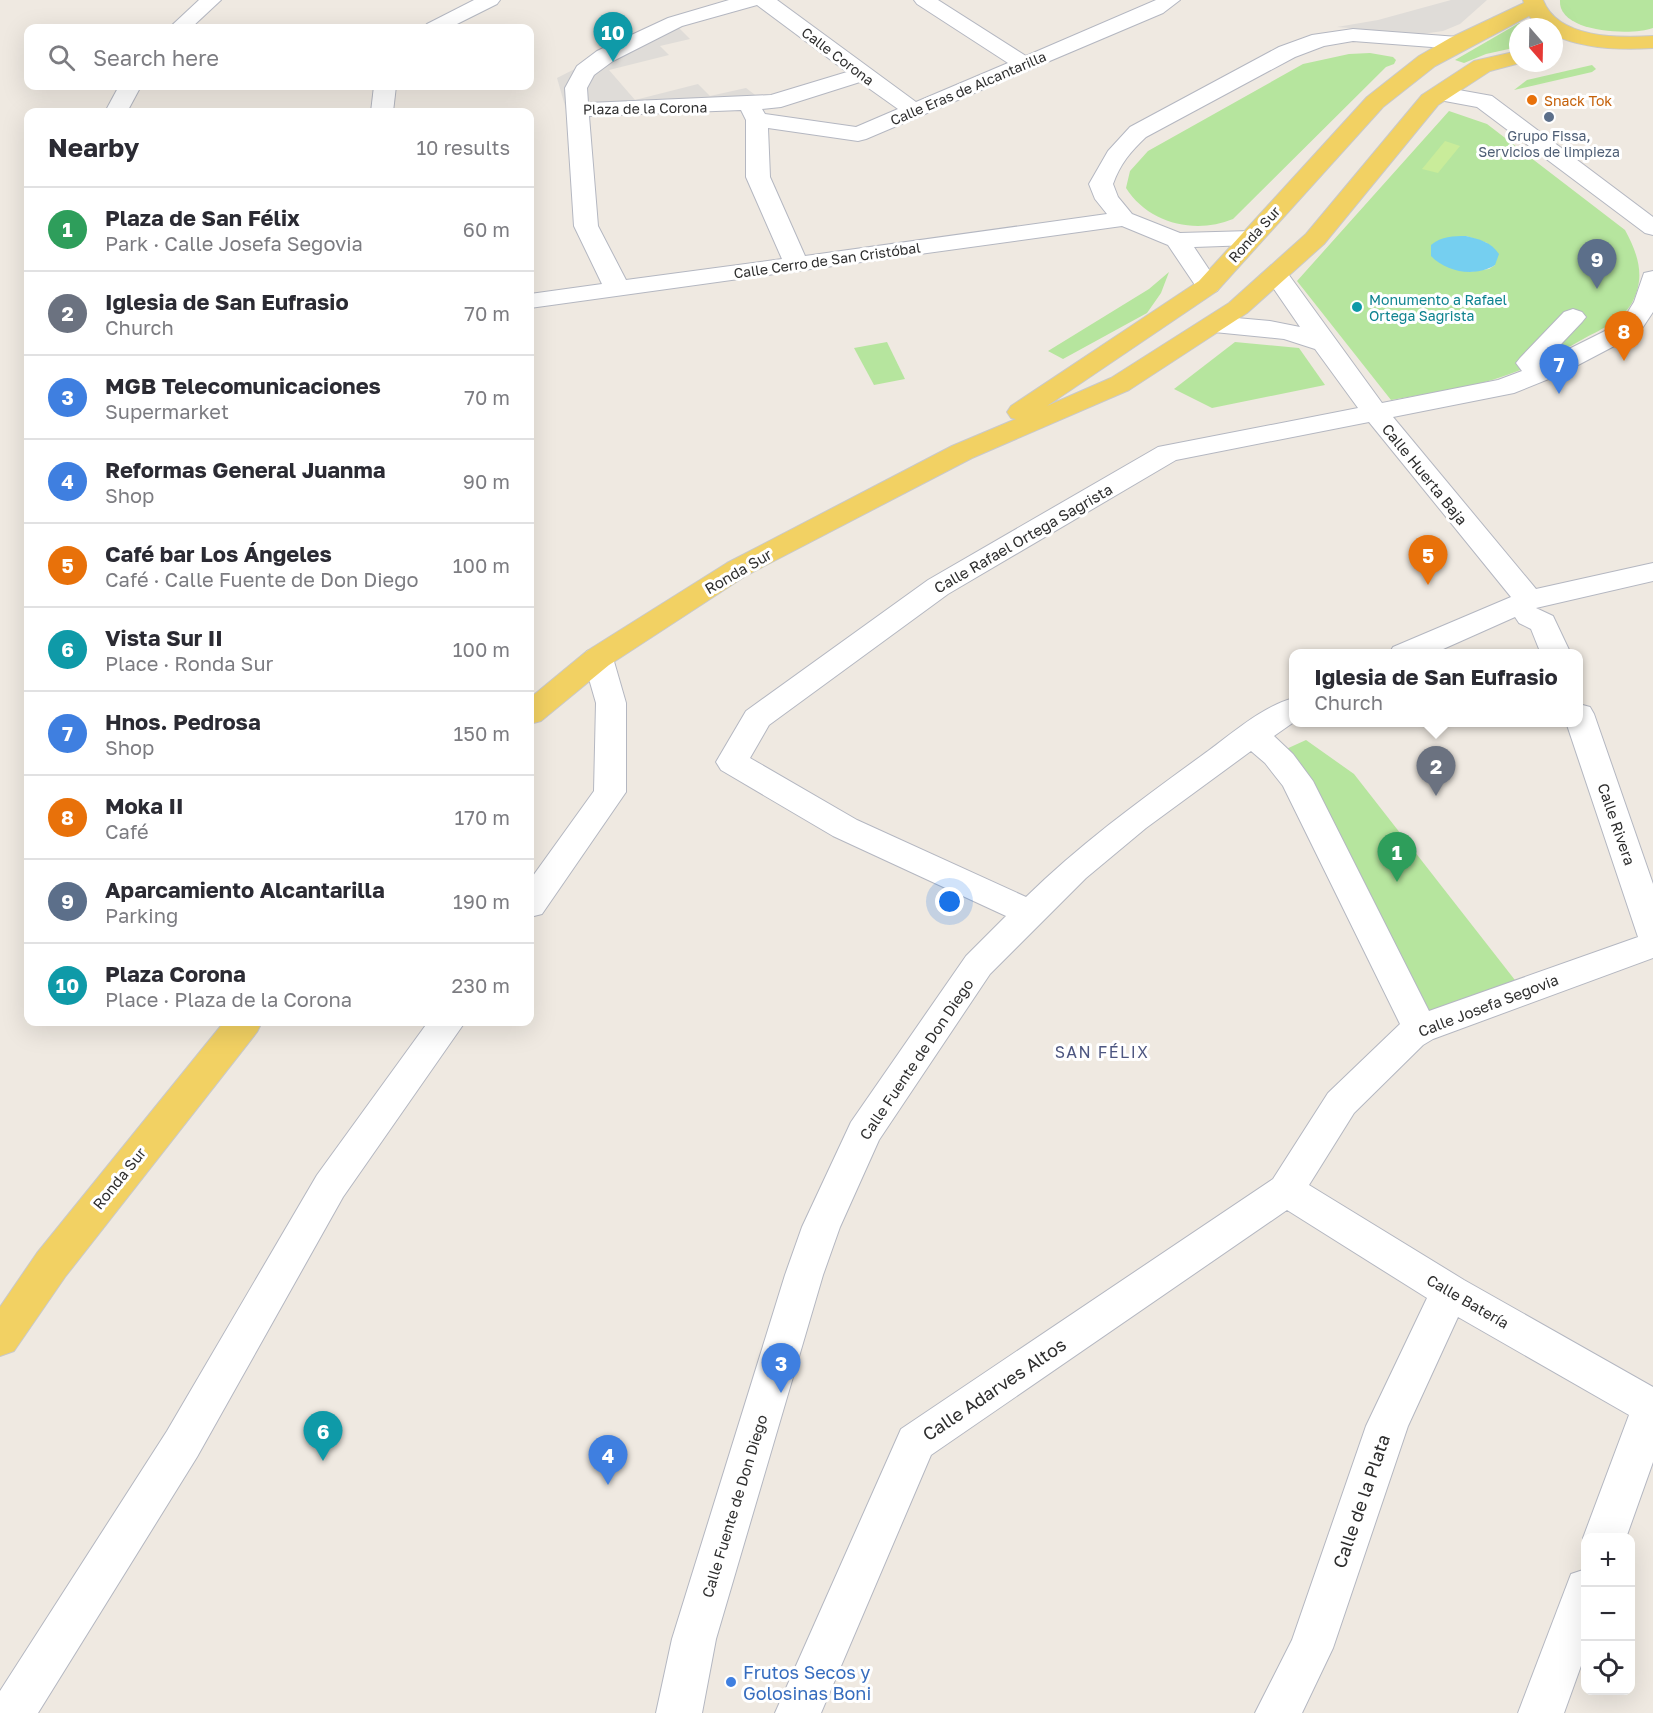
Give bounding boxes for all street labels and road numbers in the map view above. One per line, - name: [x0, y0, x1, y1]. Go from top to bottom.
- street label: Calle Corona: [799, 23, 877, 89]
- street label: Calle Eras de Alcantarilla: [887, 47, 1049, 129]
- street label: Plaza de la Corona: [583, 98, 707, 118]
- street label: Ronda Sur: [1224, 202, 1284, 265]
- street label: Calle Cerro de San Cristóbal: [732, 238, 922, 282]
- street label: Calle Huerta Baja: [1379, 420, 1471, 528]
- street label: Calle Rafael Ortega Sagrista: [931, 479, 1115, 597]
- street label: Ronda Sur: [701, 545, 775, 597]
- street label: Calle Rivera: [1595, 781, 1639, 867]
- street label: Calle Josefa Segovia: [1415, 970, 1561, 1040]
- street label: Calle Fuente de Don Diego: [855, 975, 977, 1143]
- street label: Ronda Sur: [89, 1143, 149, 1213]
- street label: Calle Batería: [1424, 1270, 1512, 1332]
- street label: Calle Adarves Altos: [918, 1333, 1070, 1445]
- street label: Calle Fuente de Don Diego: [698, 1412, 770, 1600]
- street label: Calle de la Plata: [1328, 1431, 1394, 1571]

